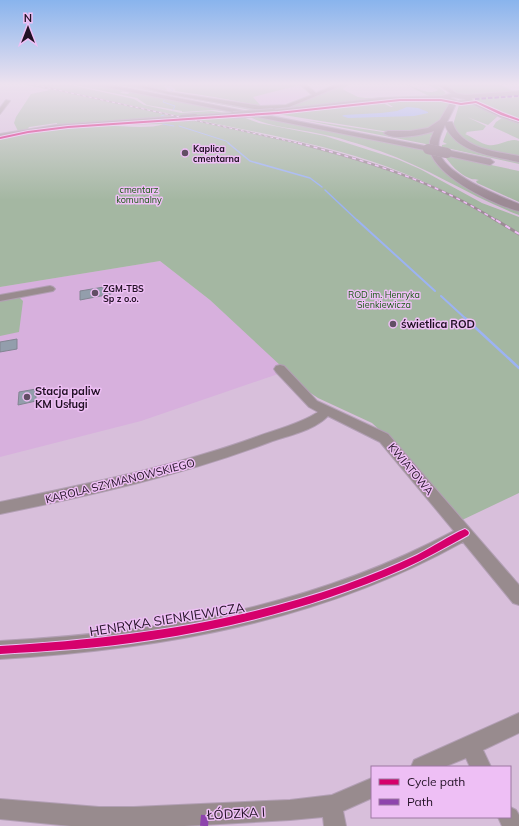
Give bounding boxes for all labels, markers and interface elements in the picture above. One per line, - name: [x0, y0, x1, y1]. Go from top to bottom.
- north arrow: [8, 8, 48, 48]
- text: N: [24, 11, 32, 25]
- place label: Kaplica cmentarna: [193, 143, 240, 164]
- marker: Kaplica cmentarna: [180, 148, 190, 158]
- park label: cmentarz komunalny: [116, 184, 162, 206]
- place label: ZGM-TBS Sp z o.o.: [103, 283, 144, 304]
- marker: ZGM-TBS Sp z o.o.: [90, 288, 100, 298]
- park label: ROD im. Henryka Sienkiewicza: [348, 289, 420, 310]
- place label: świetlica ROD: [401, 317, 475, 331]
- marker: świetlica ROD: [388, 319, 398, 329]
- place label: Stacja paliw KM Usługi: [35, 384, 101, 411]
- marker: Stacja paliw KM Usługi: [22, 392, 32, 402]
- street label: KWIATOWA: [385, 440, 437, 498]
- street label: KAROLA SZYMANOWSKIEGO: [44, 456, 196, 506]
- street label: HENRYKA SIENKIEWICZA: [88, 599, 246, 639]
- legend: [371, 766, 511, 818]
- text: Cycle path: [407, 774, 465, 789]
- text: Path: [407, 794, 433, 809]
- street label: ŁÓDZKA I: [206, 803, 265, 823]

